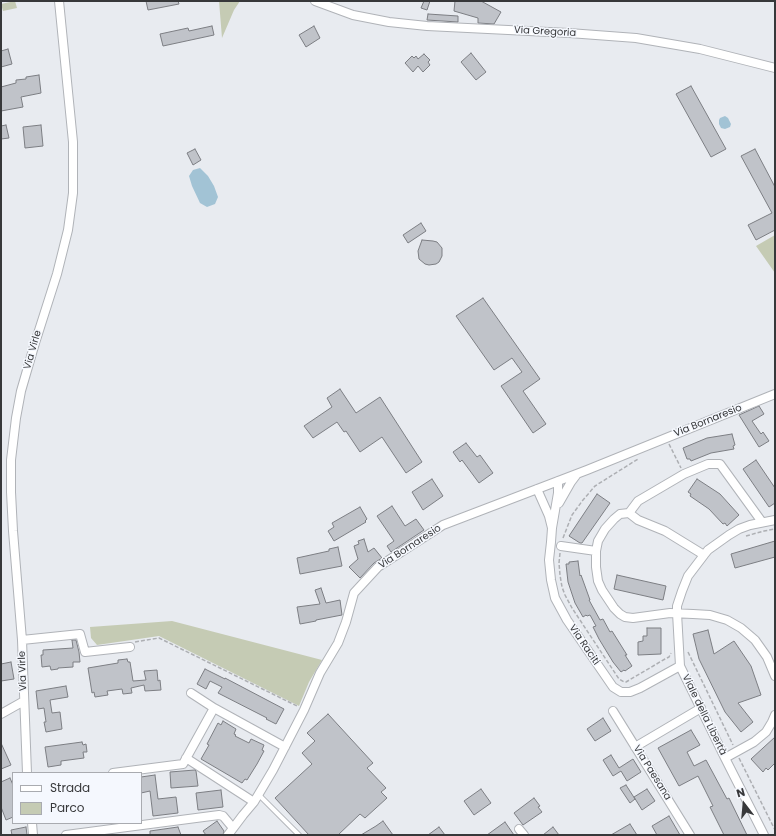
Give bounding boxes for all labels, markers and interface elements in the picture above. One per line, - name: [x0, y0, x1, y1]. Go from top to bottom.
- street label: Via Gregoria: [513, 24, 577, 40]
- street label: Via Virle: [22, 329, 44, 371]
- street label: Via Bornaresio: [672, 402, 744, 440]
- street label: Via Bornaresio: [377, 522, 443, 572]
- street label: Via Raciti: [566, 623, 602, 667]
- street label: Via Virle: [16, 651, 30, 691]
- street label: Viale della Libertà: [679, 673, 729, 757]
- street label: Via Paesana: [630, 743, 674, 803]
- legend: [12, 772, 142, 824]
- text: Strada: [50, 779, 90, 796]
- north arrow: [724, 784, 764, 824]
- text: N: [735, 784, 747, 801]
- text: Parco: [50, 799, 85, 816]

